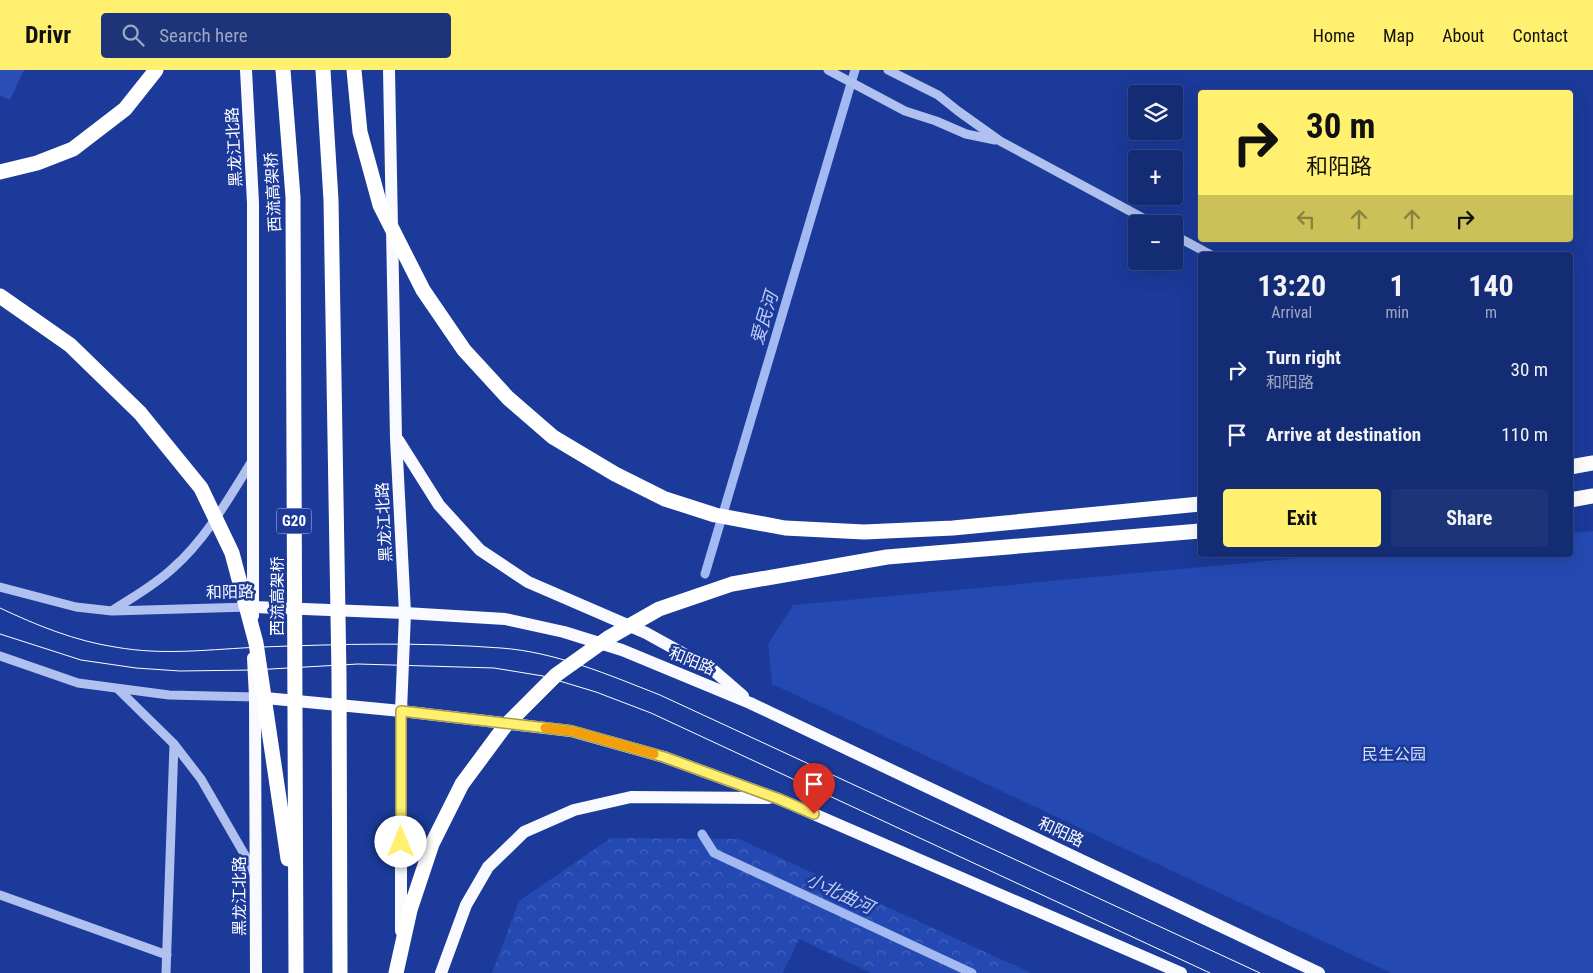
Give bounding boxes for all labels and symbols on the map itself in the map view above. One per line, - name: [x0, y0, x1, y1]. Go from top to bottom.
- street label: 黑龙江北路: [222, 107, 246, 187]
- street label: 西流高架桥: [261, 152, 285, 232]
- water label: 爱民河: [746, 286, 783, 347]
- street label: 黑龙江北路: [372, 482, 396, 562]
- road number: G20: [276, 508, 312, 534]
- street label: 西流高架桥: [268, 556, 287, 636]
- street label: 和阳路: [206, 582, 254, 602]
- street label: 和阳路: [666, 643, 718, 679]
- park label: 民生公园: [1362, 745, 1426, 764]
- pin: [793, 763, 835, 814]
- street label: 和阳路: [1035, 813, 1087, 851]
- position arrow: [374, 815, 426, 867]
- street label: 黑龙江北路: [230, 856, 249, 936]
- water label: 小北曲河: [803, 868, 880, 919]

